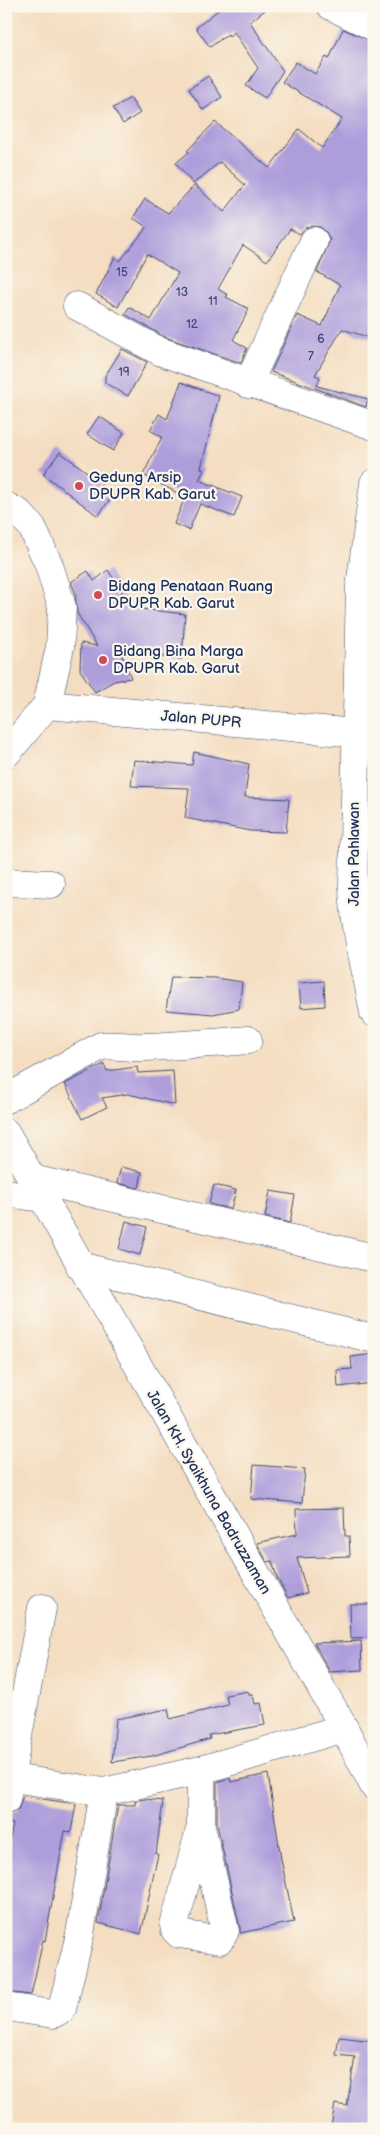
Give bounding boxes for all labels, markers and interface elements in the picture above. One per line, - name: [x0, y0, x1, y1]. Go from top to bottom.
- house number: 15: [116, 265, 128, 280]
- house number: 13: [176, 285, 188, 300]
- house number: 11: [208, 294, 218, 309]
- house number: 12: [186, 317, 198, 332]
- house number: 6: [317, 332, 325, 347]
- house number: 7: [308, 349, 314, 364]
- house number: 19: [118, 365, 130, 380]
- place label: Gedung Arsip DPUPR Kab. Garut: [89, 468, 216, 504]
- marker: Gedung Arsip DPUPR Kab. Garut: [73, 480, 85, 492]
- place label: Bidang Penataan Ruang DPUPR Kab. Garut: [108, 577, 273, 613]
- marker: Bidang Penataan Ruang DPUPR Kab. Garut: [92, 589, 104, 601]
- place label: Bidang Bina Marga DPUPR Kab. Garut: [113, 642, 244, 678]
- marker: Bidang Bina Marga DPUPR Kab. Garut: [97, 654, 109, 666]
- street label: Jalan PUPR: [160, 707, 242, 733]
- street label: Jalan Pahlawan: [345, 802, 364, 906]
- street label: Jalan KH. Syaikhuna Badruzzaman: [142, 1387, 275, 1598]

